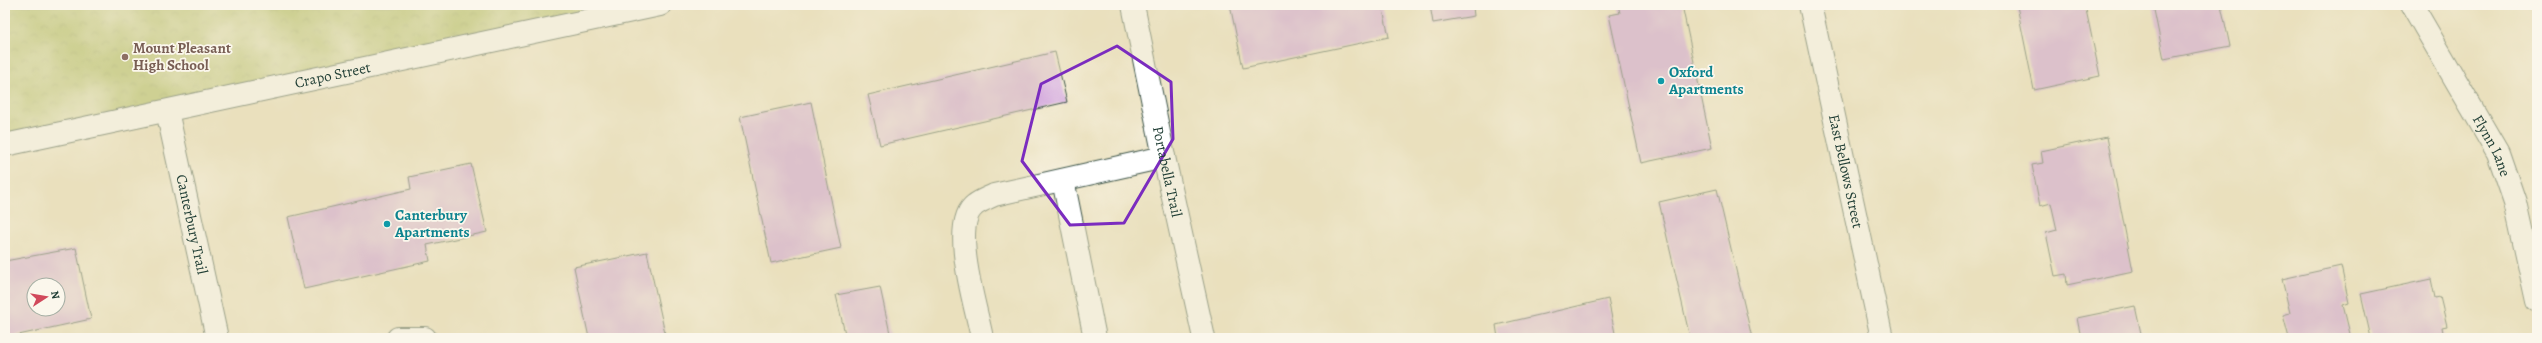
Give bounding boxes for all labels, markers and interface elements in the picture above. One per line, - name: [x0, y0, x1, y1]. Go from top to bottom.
- place label: Mount Pleasant High School: [133, 38, 231, 75]
- marker: Mount Pleasant High School: [120, 52, 130, 62]
- street label: Crapo Street: [293, 57, 372, 93]
- place label: Oxford Apartments: [1668, 62, 1744, 99]
- marker: Oxford Apartments: [1656, 76, 1666, 86]
- street label: Flynn Lane: [2468, 111, 2516, 180]
- street label: East Bellows Street: [1824, 112, 1868, 230]
- street label: Portabella Trail: [1148, 124, 1187, 219]
- street label: Canterbury Trail: [171, 172, 213, 276]
- place label: Canterbury Apartments: [394, 205, 470, 242]
- marker: Canterbury Apartments: [382, 219, 392, 229]
- north arrow: [26, 277, 66, 317]
- text: N: [47, 290, 63, 301]

